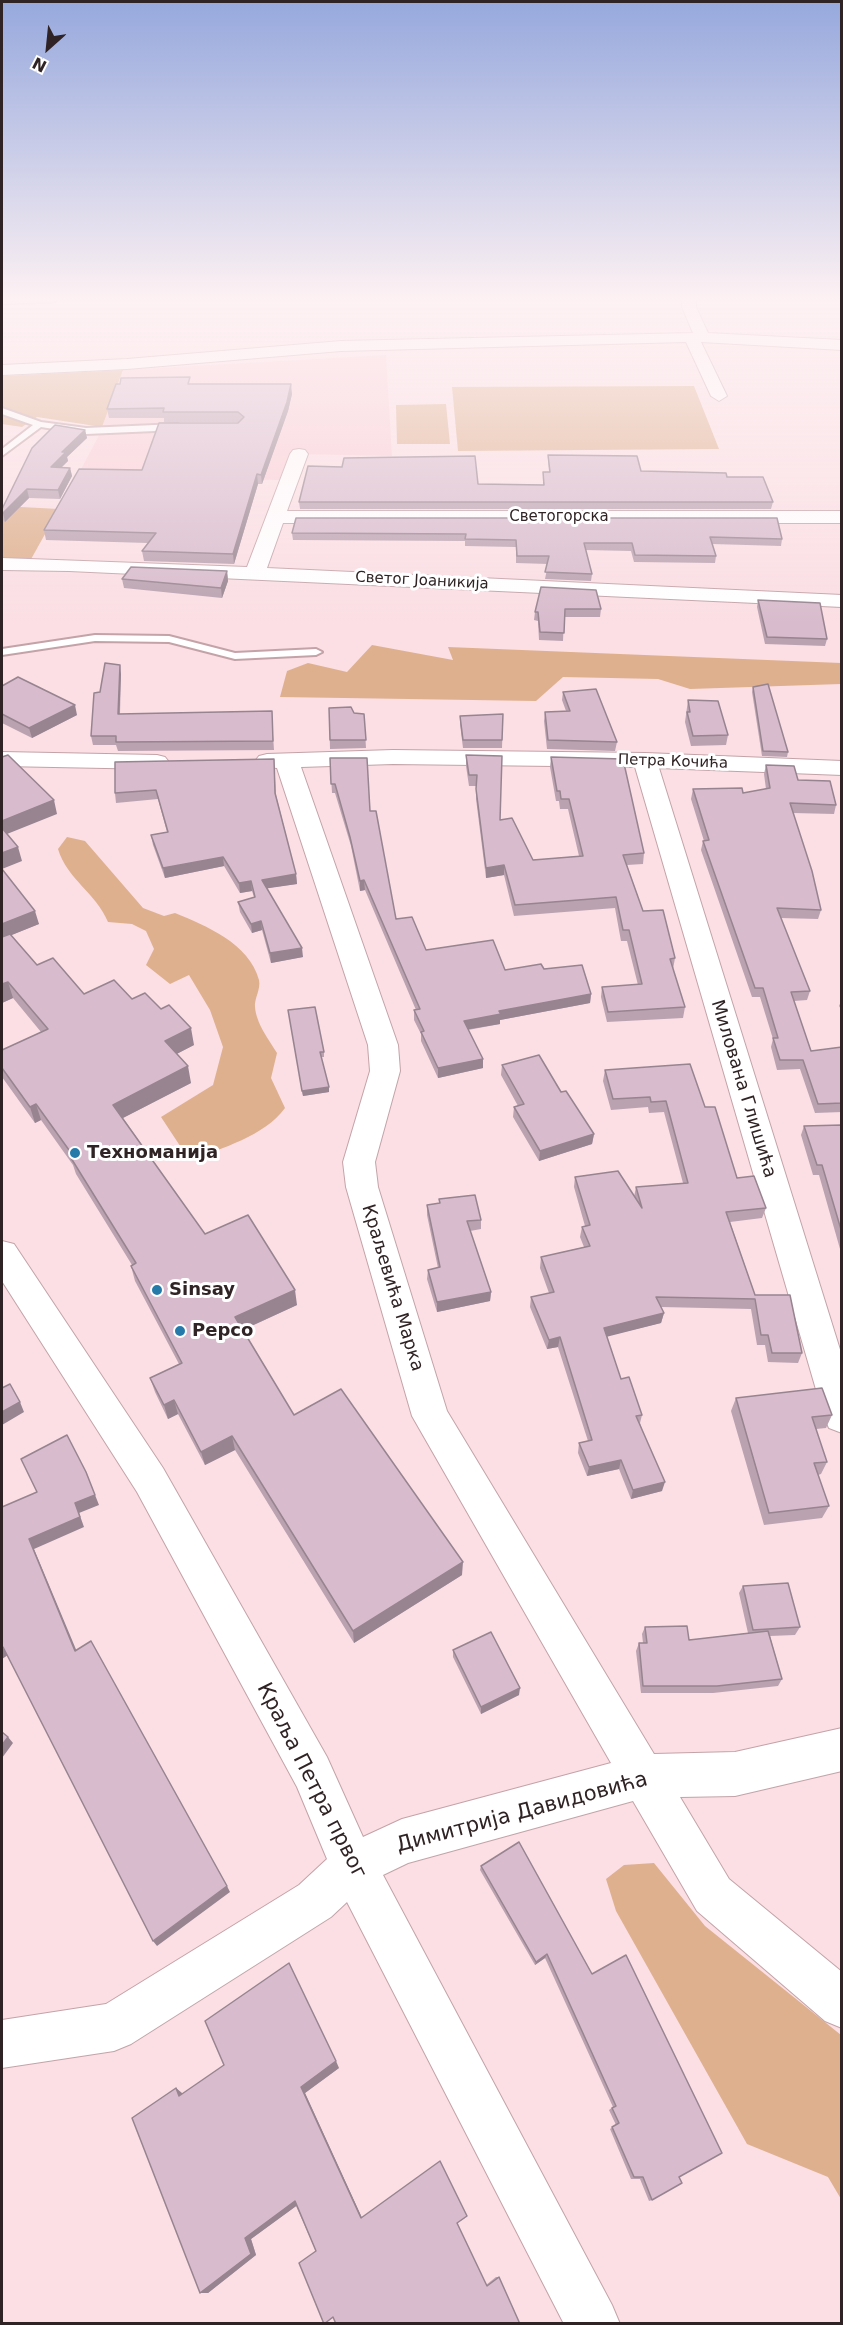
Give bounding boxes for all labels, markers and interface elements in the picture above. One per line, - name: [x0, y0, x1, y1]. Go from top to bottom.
- north arrow: [18, 18, 78, 78]
- text: N: [29, 53, 50, 76]
- street label: Светогорска: [509, 508, 609, 526]
- street label: Светог Јоаникија: [355, 569, 489, 593]
- street label: Петра Кочића: [618, 751, 728, 773]
- street label: Милована Глишића: [706, 997, 780, 1181]
- place label: Техноманија: [87, 1142, 218, 1164]
- marker: Техноманија: [68, 1146, 82, 1160]
- street label: Краљевића Марка: [356, 1202, 428, 1374]
- place label: Sinsay: [169, 1279, 235, 1301]
- marker: Sinsay: [150, 1283, 164, 1297]
- place label: Pepco: [192, 1320, 253, 1342]
- marker: Pepco: [173, 1324, 187, 1338]
- street label: Краља Петра првог: [251, 1679, 371, 1883]
- street label: Димитрија Давидовића: [393, 1767, 651, 1859]

